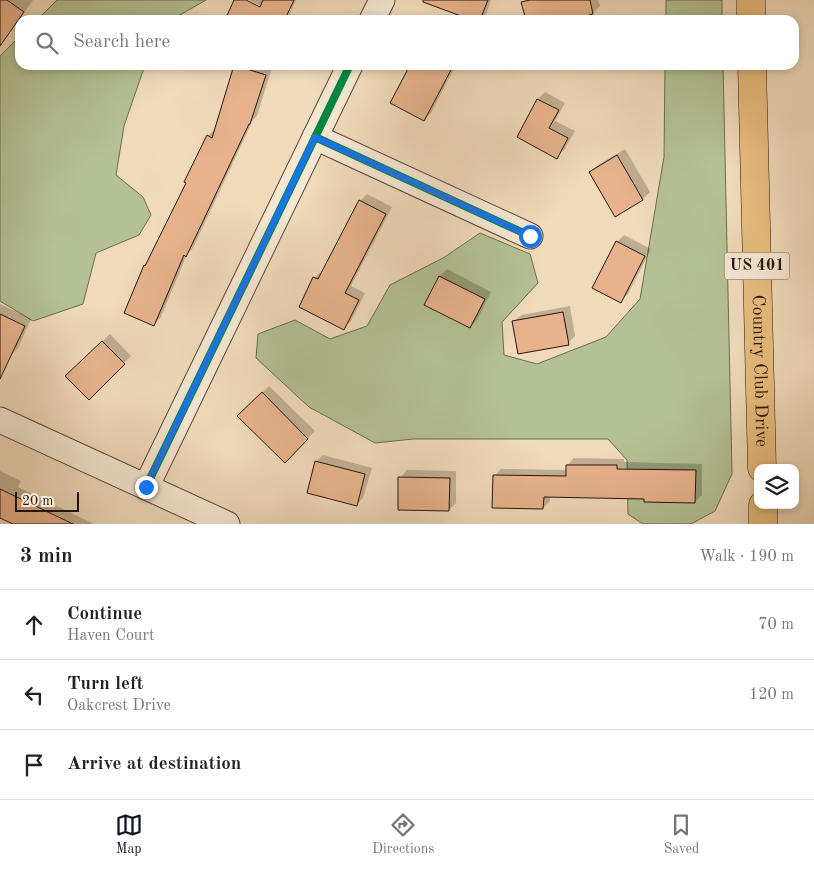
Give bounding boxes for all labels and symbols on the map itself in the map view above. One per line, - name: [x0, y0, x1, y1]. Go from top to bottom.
- route start: [519, 225, 542, 248]
- road number: US 401: [724, 252, 790, 280]
- street label: Country Club Drive: [749, 294, 770, 447]
- route end: [135, 476, 158, 499]
- scale bar: [15, 489, 79, 512]

